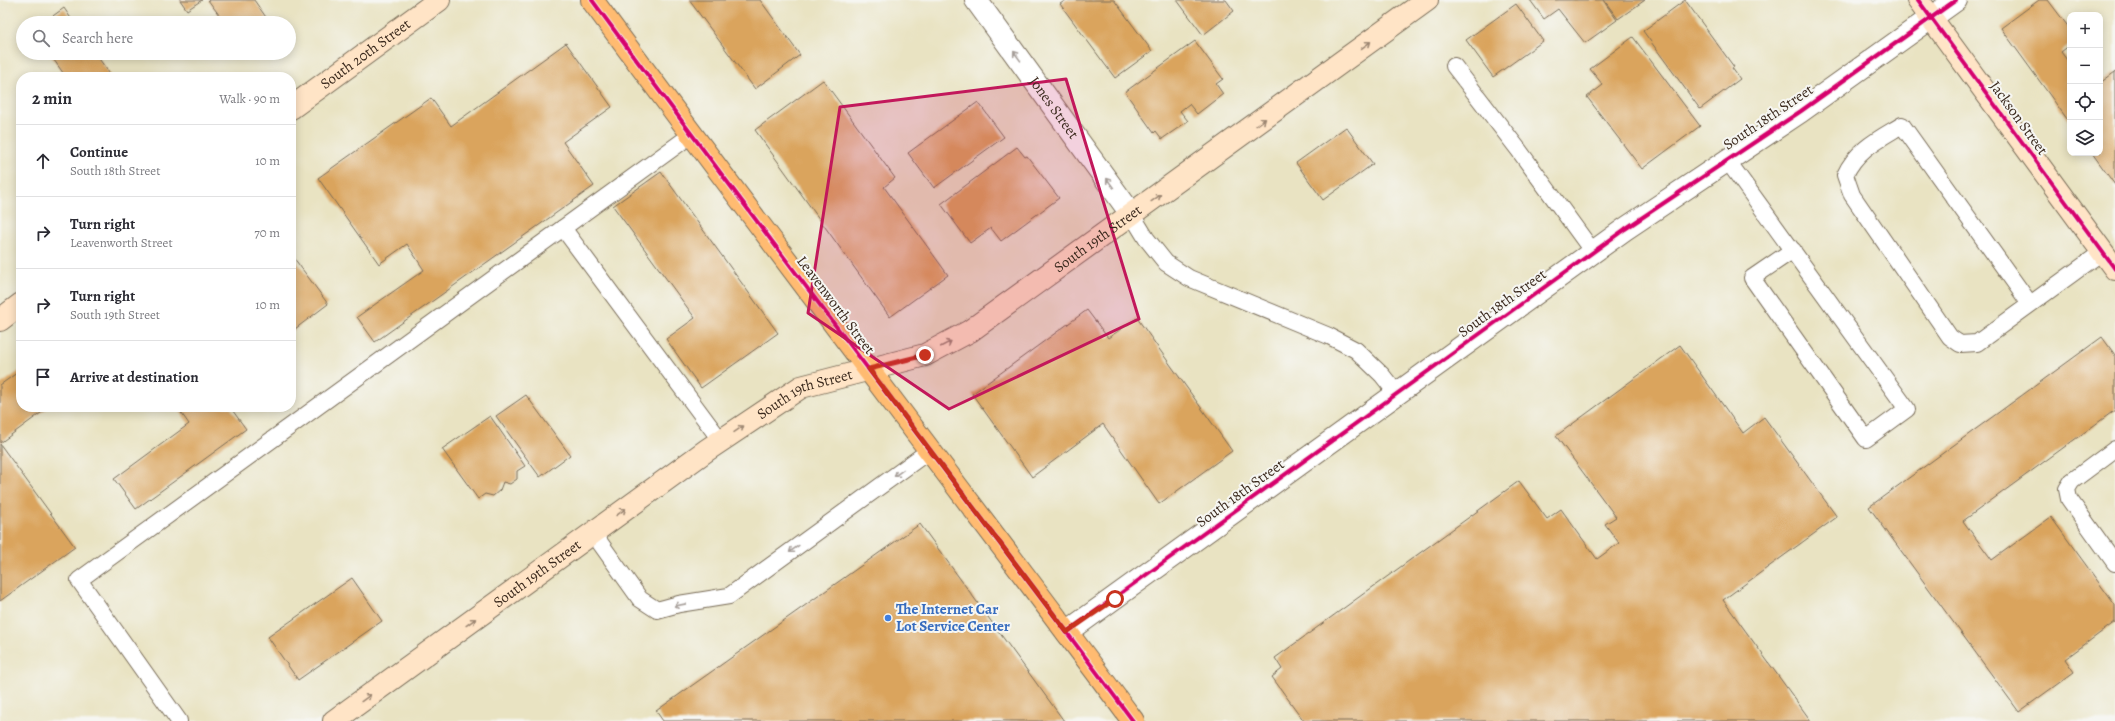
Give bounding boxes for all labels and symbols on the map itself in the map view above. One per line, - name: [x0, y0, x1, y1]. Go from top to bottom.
- street label: South 20th Street: [316, 14, 415, 93]
- one-way arrow: [1360, 41, 1371, 49]
- one-way arrow: [1013, 50, 1021, 61]
- street label: Jones Street: [1025, 72, 1084, 143]
- street label: Jackson Street: [1985, 77, 2053, 159]
- street label: South 18th Street: [1719, 79, 1817, 154]
- one-way arrow: [1255, 117, 1266, 126]
- one-way arrow: [1106, 178, 1114, 189]
- one-way arrow: [1150, 194, 1161, 202]
- street label: South 19th Street: [1050, 200, 1146, 277]
- street label: Leavenworth Street: [792, 252, 880, 358]
- street label: South 18th Street: [1454, 264, 1550, 342]
- one-way arrow: [939, 340, 951, 347]
- route end: [916, 346, 934, 364]
- street label: South 19th Street: [753, 364, 855, 424]
- one-way arrow: [733, 425, 744, 433]
- street label: South 18th Street: [1192, 454, 1288, 532]
- one-way arrow: [893, 468, 904, 477]
- one-way arrow: [616, 508, 627, 516]
- street label: South 19th Street: [489, 535, 585, 612]
- one-way arrow: [788, 545, 799, 553]
- route start: [1106, 590, 1124, 608]
- place label: The Internet Car Lot Service Center: [896, 599, 1010, 636]
- one-way arrow: [673, 601, 686, 609]
- marker: The Internet Car Lot Service Center: [883, 613, 893, 623]
- one-way arrow: [465, 618, 476, 626]
- one-way arrow: [360, 694, 371, 702]

